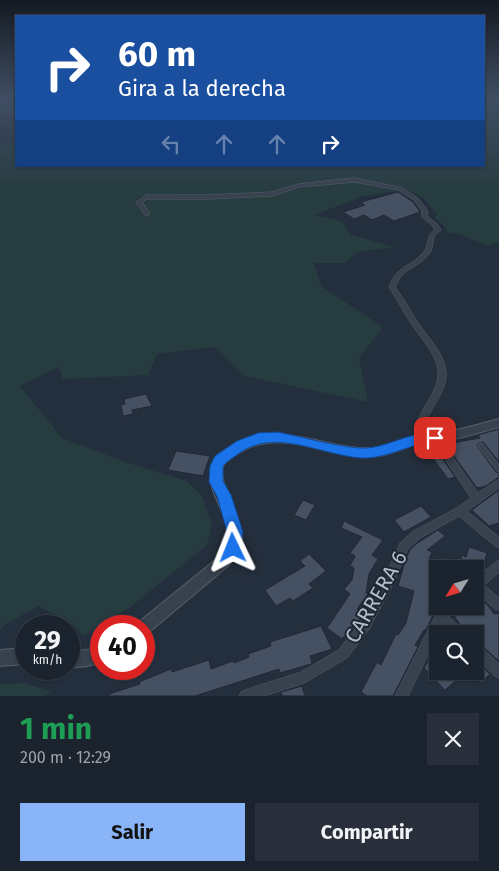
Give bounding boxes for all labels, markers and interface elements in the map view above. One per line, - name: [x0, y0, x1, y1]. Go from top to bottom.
- text: 60 m: [118, 33, 196, 75]
- icon: right: [35, 35, 100, 100]
- text: Gira a la derecha: [118, 75, 286, 102]
- icon: left: [157, 130, 185, 158]
- icon: ahead: [210, 130, 238, 158]
- icon: ahead: [263, 130, 291, 158]
- icon: right: [316, 130, 344, 158]
- pin: [414, 417, 456, 459]
- icon: arrive: [421, 424, 449, 452]
- position arrow: [206, 521, 258, 573]
- street label: CARRERA 6: [339, 546, 413, 648]
- north arrow: [429, 560, 484, 615]
- map controls: [429, 560, 484, 680]
- speed limit sign: 40: [90, 615, 155, 680]
- button: search: [429, 625, 484, 680]
- text: 29: [34, 626, 61, 656]
- text: km/h: [33, 653, 62, 667]
- text: 1 min: [20, 711, 92, 747]
- button: close: [427, 713, 479, 765]
- text: 200 m · 12:29: [20, 748, 111, 767]
- button: Salir: [20, 803, 245, 861]
- button: Compartir: [255, 803, 479, 861]

